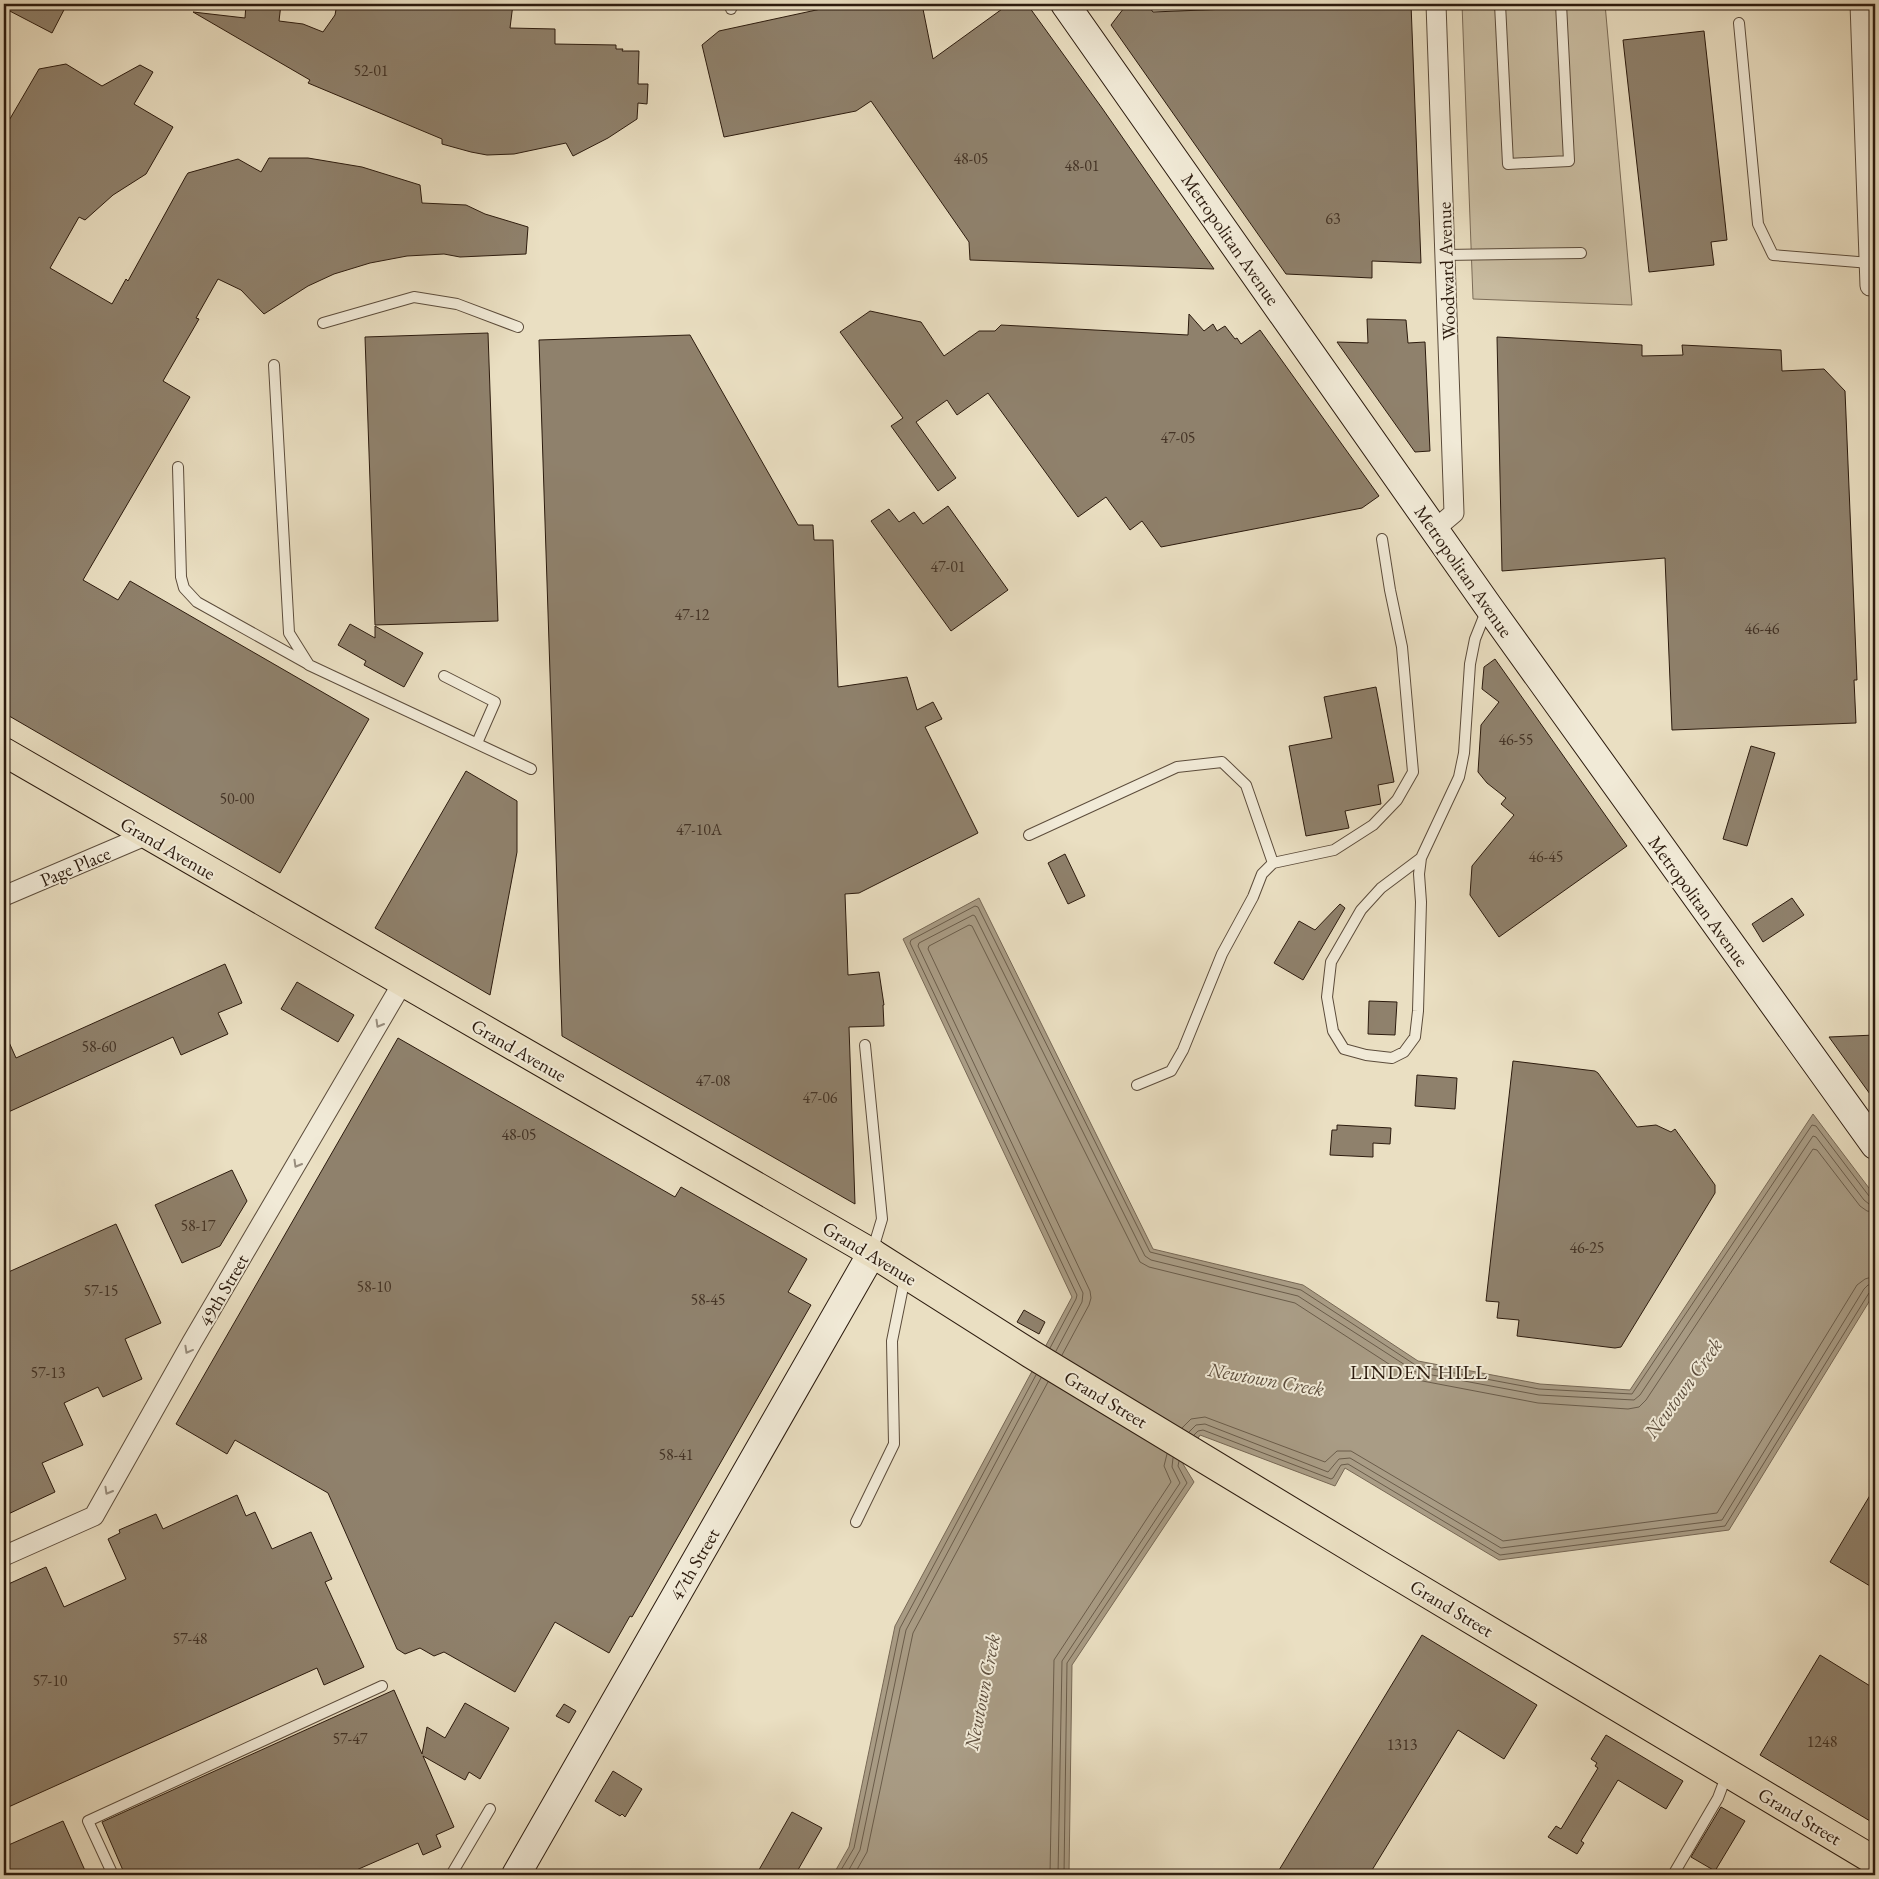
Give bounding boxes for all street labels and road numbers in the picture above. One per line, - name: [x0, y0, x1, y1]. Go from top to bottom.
- street label: Metropolitan Avenue: [1176, 168, 1286, 310]
- street label: Woodward Avenue: [1432, 201, 1461, 341]
- street label: Metropolitan Avenue: [1409, 500, 1519, 642]
- street label: Grand Avenue: [116, 811, 220, 886]
- street label: Metropolitan Avenue: [1643, 831, 1755, 972]
- street label: Page Place: [36, 840, 114, 892]
- street label: Grand Avenue: [467, 1013, 571, 1088]
- street label: Grand Avenue: [818, 1215, 922, 1291]
- street label: 49th Street: [193, 1250, 254, 1331]
- street label: Grand Street: [1059, 1365, 1152, 1434]
- street label: 47th Street: [664, 1524, 725, 1605]
- street label: Grand Street: [1405, 1574, 1498, 1643]
- street label: Grand Street: [1753, 1782, 1846, 1851]

